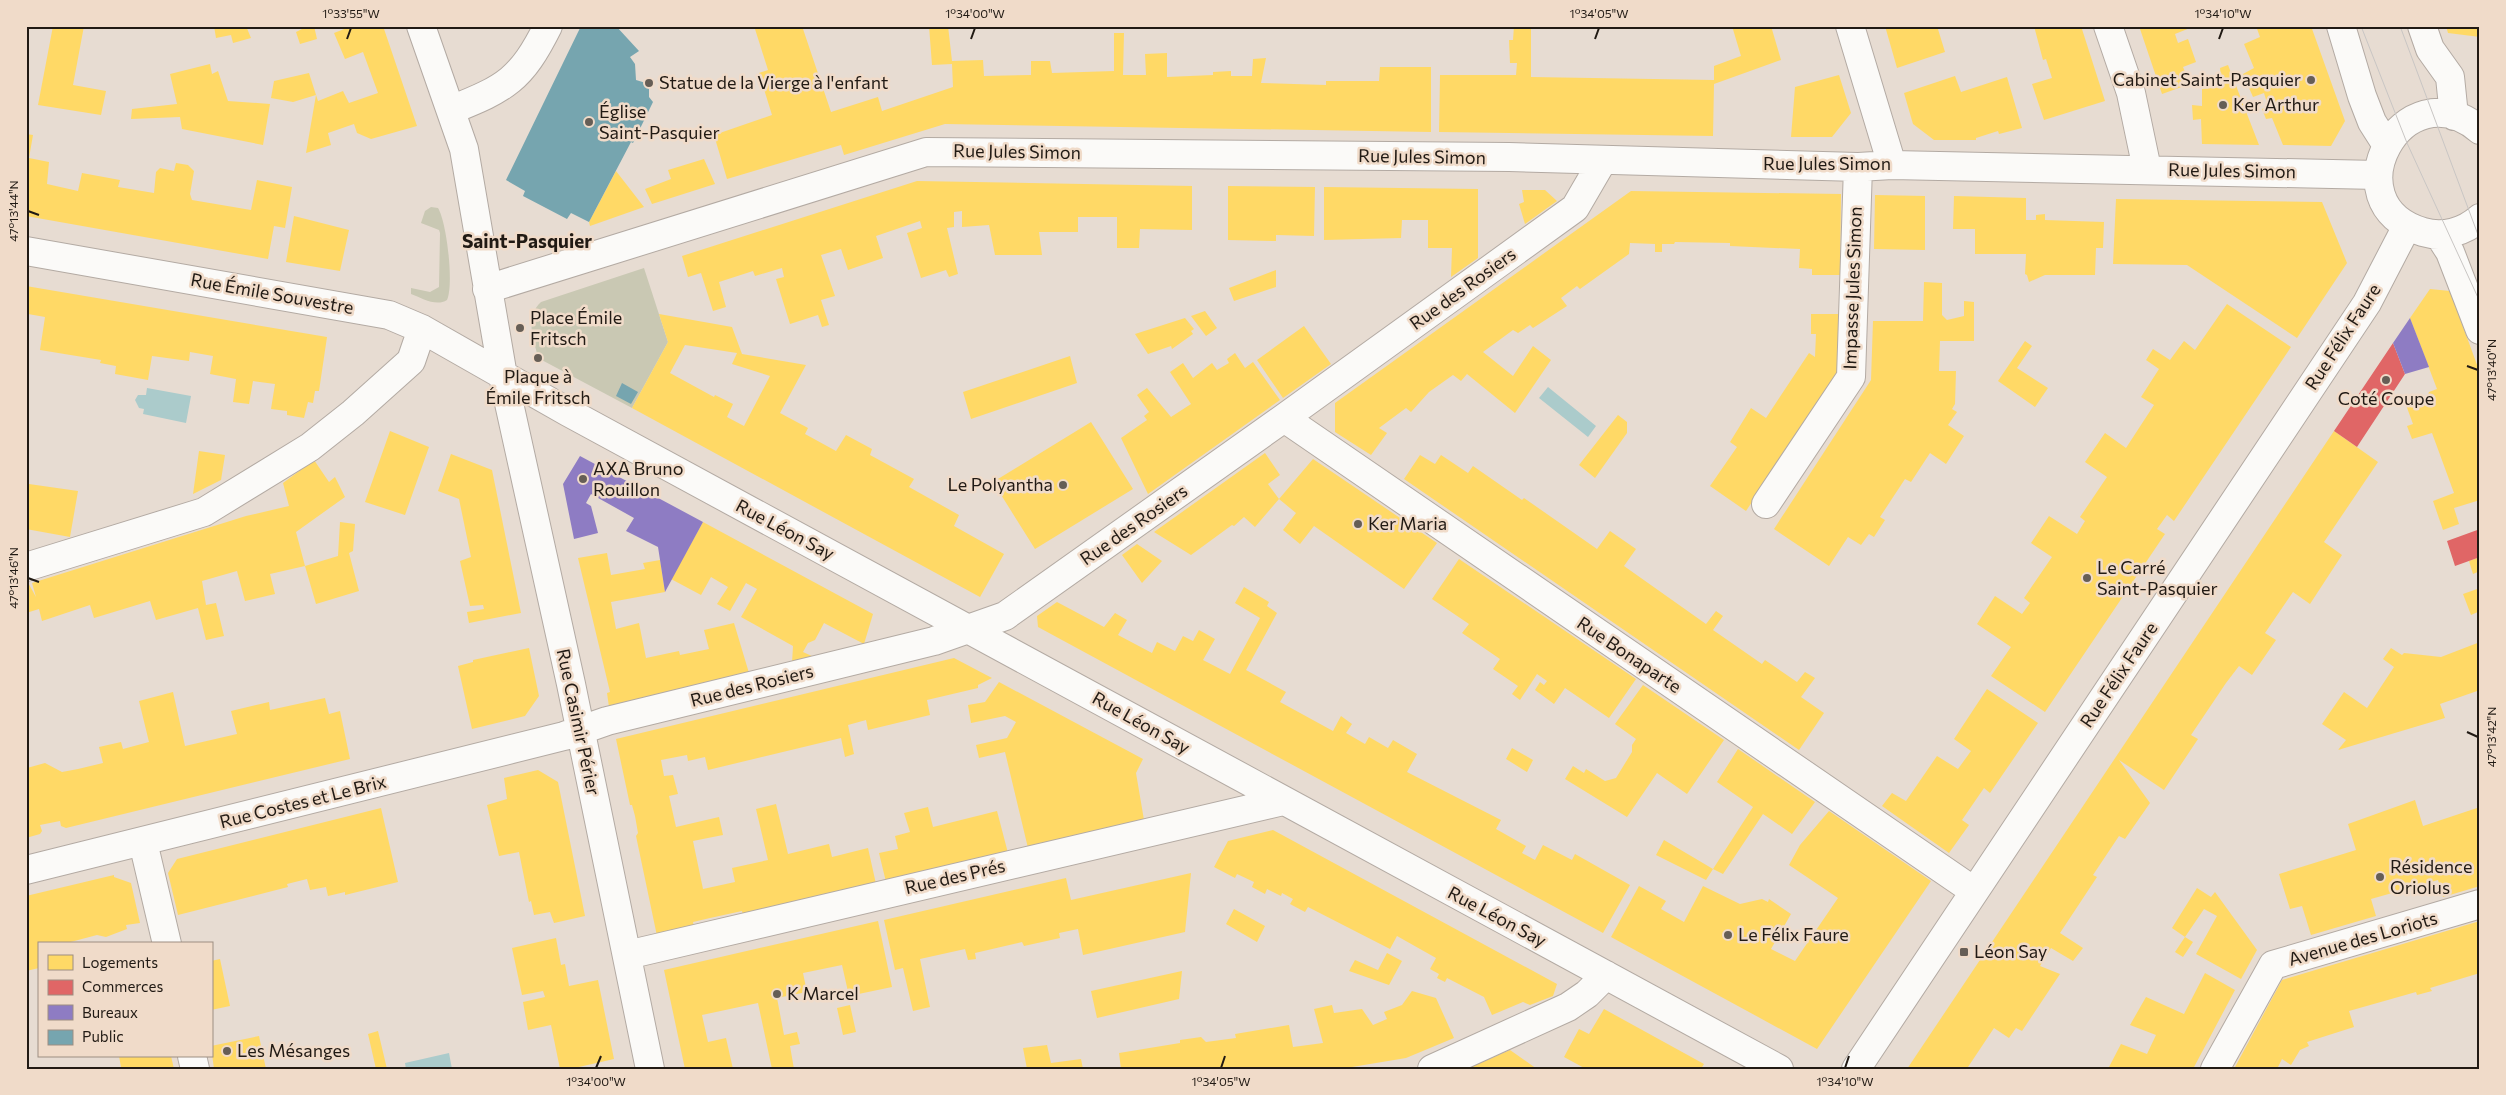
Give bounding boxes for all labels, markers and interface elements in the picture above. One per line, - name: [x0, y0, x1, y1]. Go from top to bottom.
- text: 1°33'55"W: [322, 6, 380, 20]
- text: 1°34'00"W: [945, 6, 1005, 20]
- text: 1°34'05"W: [1570, 6, 1628, 20]
- text: 1°34'10"W: [2194, 6, 2252, 20]
- place label: Cabinet Saint-Pasquier: [2113, 68, 2301, 90]
- place label: Statue de la Vierge à l'enfant: [659, 71, 888, 93]
- marker: Cabinet Saint-Pasquier: [2305, 74, 2317, 86]
- marker: Statue de la Vierge à l'enfant: [643, 77, 655, 89]
- place label: Ker Arthur: [2233, 93, 2319, 115]
- marker: Ker Arthur: [2217, 99, 2229, 111]
- place label: Église Saint-Pasquier: [599, 100, 720, 143]
- marker: Église Saint-Pasquier: [583, 116, 595, 128]
- street label: Rue Jules Simon: [953, 139, 1081, 163]
- street label: Rue Jules Simon: [1358, 144, 1486, 168]
- street label: Rue Jules Simon: [1763, 152, 1891, 174]
- street label: Rue Jules Simon: [2168, 158, 2296, 182]
- text: 47°13'44"N: [6, 180, 20, 242]
- street label: Impasse Jules Simon: [1838, 206, 1866, 370]
- district label: Saint-Pasquier: [462, 229, 592, 252]
- street label: Rue des Rosiers: [1405, 242, 1520, 334]
- street label: Rue Émile Souvestre: [189, 268, 355, 318]
- street label: Rue Félix Faure: [2300, 279, 2385, 394]
- place label: Place Émile Fritsch: [530, 306, 622, 349]
- marker: Place Émile Fritsch: [514, 322, 526, 334]
- text: 47°13'40"N: [2484, 339, 2498, 401]
- marker: Plaque à Émile Fritsch: [532, 352, 544, 364]
- place label: Plaque à Émile Fritsch: [485, 365, 591, 408]
- marker: Coté Coupe: [2380, 374, 2392, 386]
- place label: Coté Coupe: [2338, 387, 2434, 409]
- place label: AXA Bruno Rouillon: [593, 457, 683, 500]
- marker: AXA Bruno Rouillon: [577, 473, 589, 485]
- place label: Le Polyantha: [947, 473, 1053, 495]
- marker: Le Polyantha: [1057, 479, 1069, 491]
- street label: Rue des Rosiers: [1076, 479, 1191, 569]
- street label: Rue Léon Say: [732, 494, 838, 564]
- place label: Ker Maria: [1368, 512, 1447, 534]
- marker: Ker Maria: [1352, 518, 1364, 530]
- text: 47°13'46"N: [6, 547, 20, 609]
- place label: Le Carré Saint-Pasquier: [2097, 556, 2218, 599]
- marker: Le Carré Saint-Pasquier: [2081, 572, 2093, 584]
- street label: Rue Bonaparte: [1573, 611, 1686, 697]
- street label: Rue Félix Faure: [2075, 618, 2162, 731]
- street label: Rue Casimir Périer: [553, 646, 605, 797]
- street label: Rue des Rosiers: [688, 659, 816, 711]
- street label: Rue Léon Say: [1089, 686, 1194, 758]
- text: 47°13'42"N: [2484, 707, 2498, 767]
- street label: Rue Costes et Le Brix: [217, 770, 389, 832]
- street label: Rue des Prés: [902, 854, 1007, 898]
- place label: Résidence Oriolus: [2390, 855, 2472, 898]
- marker: Résidence Oriolus: [2374, 871, 2386, 883]
- street label: Rue Léon Say: [1444, 881, 1550, 951]
- street label: Avenue des Loriots: [2286, 906, 2440, 970]
- place label: Le Félix Faure: [1738, 923, 1849, 945]
- marker: Le Félix Faure: [1722, 929, 1734, 941]
- place label: Léon Say: [1974, 940, 2047, 962]
- legend: [38, 942, 212, 1058]
- marker: Léon Say: [1958, 946, 1970, 958]
- text: Logements: [82, 953, 158, 971]
- text: Commerces: [82, 977, 163, 995]
- place label: K Marcel: [787, 982, 859, 1004]
- marker: K Marcel: [771, 988, 783, 1000]
- text: Bureaux: [82, 1003, 138, 1021]
- text: Public: [82, 1027, 124, 1045]
- place label: Les Mésanges: [237, 1039, 350, 1061]
- marker: Les Mésanges: [221, 1045, 233, 1057]
- text: 1°34'00"W: [566, 1074, 626, 1088]
- text: 1°34'05"W: [1192, 1074, 1250, 1088]
- text: 1°34'10"W: [1816, 1074, 1874, 1088]

